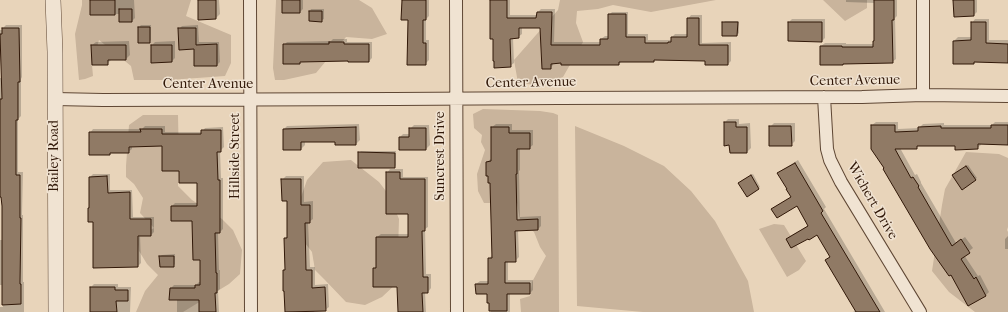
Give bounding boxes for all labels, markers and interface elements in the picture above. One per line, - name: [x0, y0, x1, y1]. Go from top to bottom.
- street label: Center Avenue: [810, 72, 900, 90]
- street label: Center Avenue: [486, 74, 576, 92]
- street label: Center Avenue: [163, 77, 253, 93]
- street label: Suncrest Drive: [433, 111, 449, 201]
- street label: Hillside Street: [228, 113, 244, 199]
- street label: Bailey Road: [47, 120, 63, 192]
- street label: Wichert Drive: [843, 159, 901, 243]

